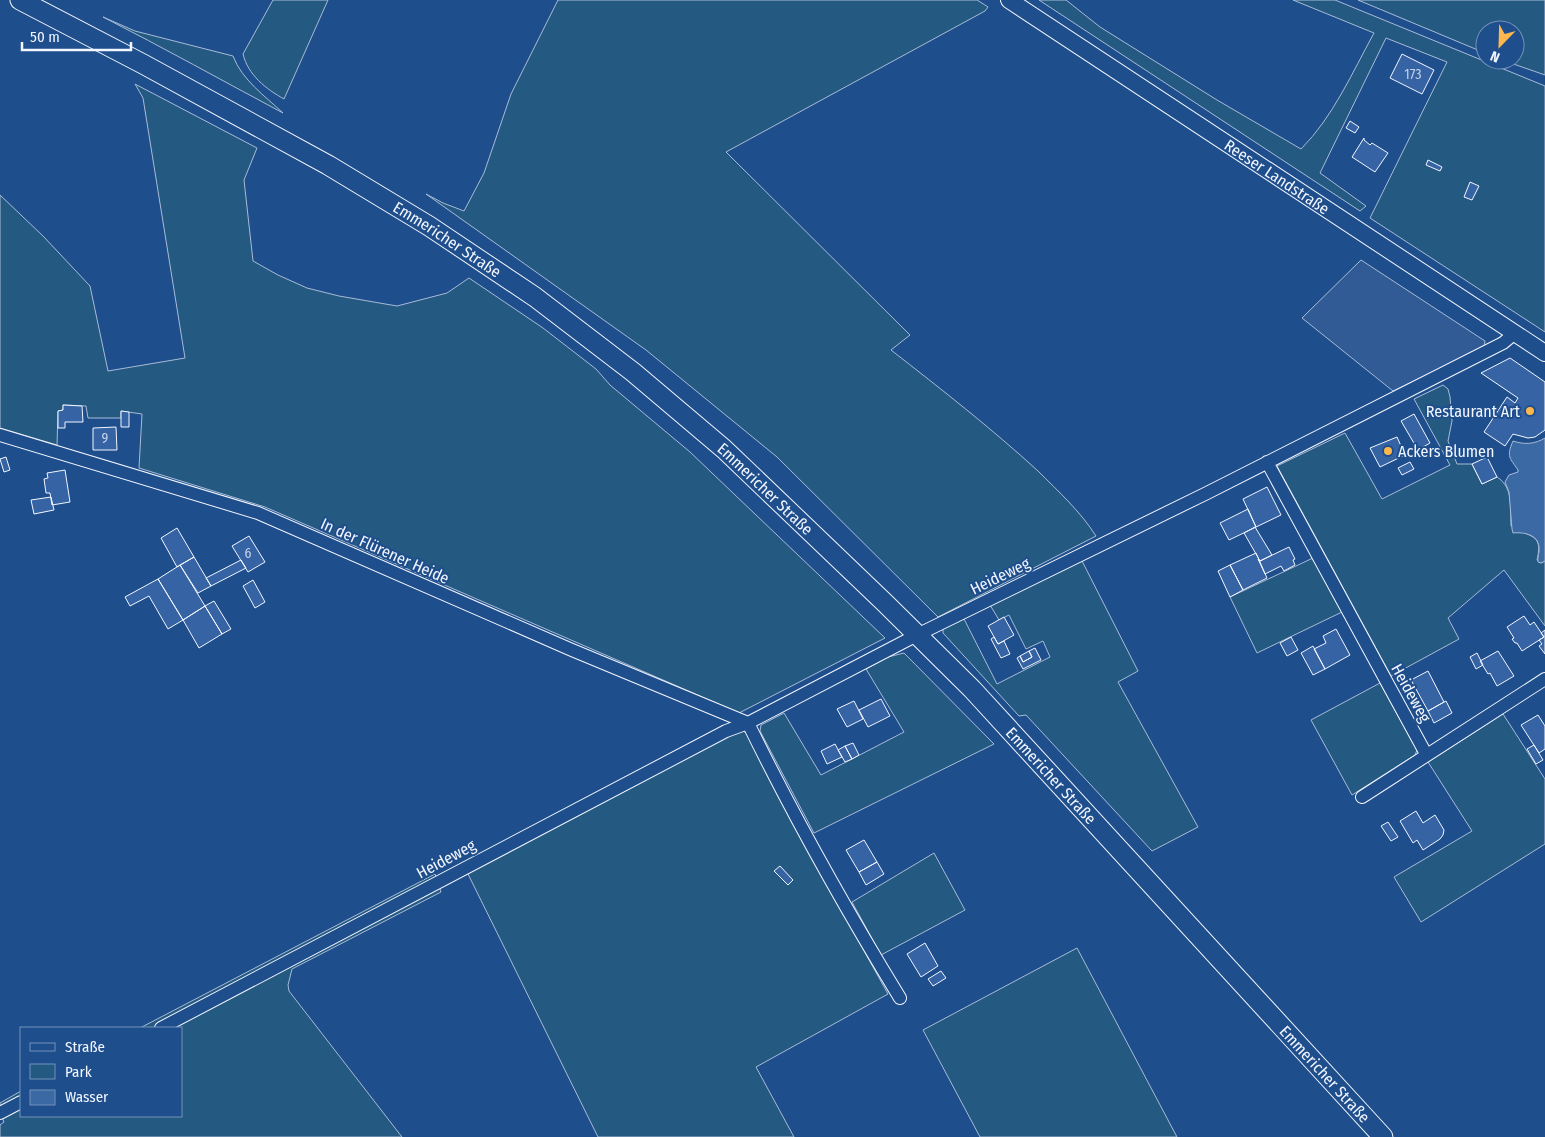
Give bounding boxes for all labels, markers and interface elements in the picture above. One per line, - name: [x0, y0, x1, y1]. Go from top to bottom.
- scale bar: [22, 20, 131, 52]
- north arrow: [1475, 20, 1525, 70]
- text: 50 m: [30, 28, 60, 46]
- text: N: [1488, 47, 1502, 66]
- house number: 173: [1404, 66, 1422, 83]
- street label: Reeser Landstraße: [1221, 135, 1333, 218]
- street label: Emmericher Straße: [390, 197, 505, 281]
- place label: Restaurant Art: [1426, 402, 1521, 421]
- marker: Restaurant Art: [1524, 405, 1536, 417]
- house number: 9: [102, 430, 109, 447]
- street label: Emmericher Straße: [714, 439, 817, 539]
- place label: Ackers Blumen: [1398, 442, 1494, 461]
- marker: Ackers Blumen: [1382, 445, 1394, 457]
- street label: In der Flürener Heide: [318, 514, 452, 588]
- house number: 6: [245, 545, 252, 562]
- street label: Heideweg: [967, 553, 1033, 599]
- street label: Heideweg: [1387, 660, 1435, 726]
- street label: Emmericher Straße: [1002, 723, 1100, 828]
- street label: Heideweg: [413, 835, 479, 882]
- street label: Emmericher Straße: [1276, 1021, 1374, 1126]
- legend: [20, 1027, 182, 1117]
- text: Straße: [65, 1038, 105, 1056]
- text: Park: [65, 1063, 92, 1081]
- text: Wasser: [65, 1088, 109, 1106]

